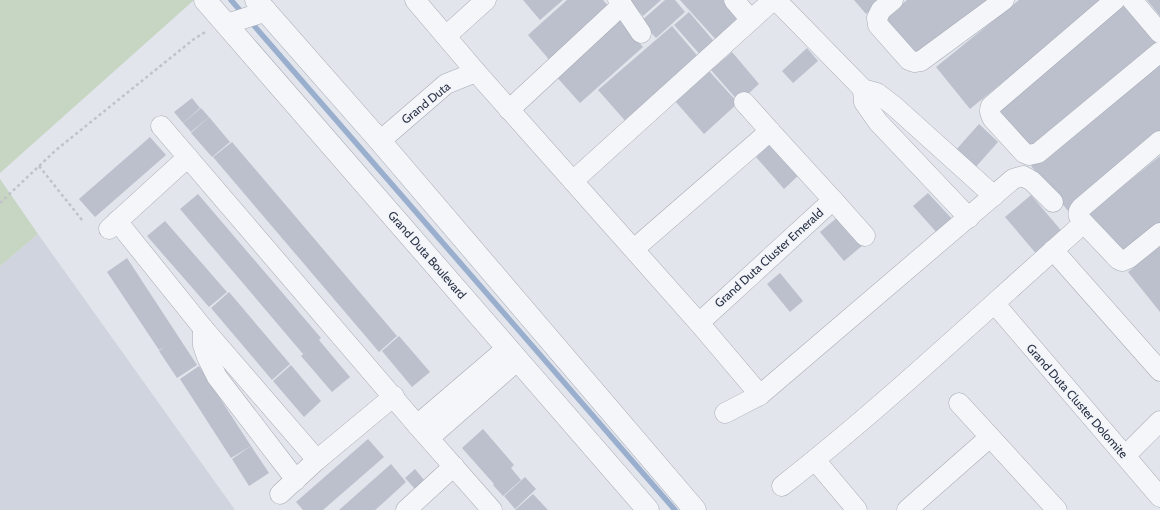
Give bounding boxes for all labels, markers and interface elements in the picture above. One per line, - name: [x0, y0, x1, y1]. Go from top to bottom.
- street label: Grand Duta: [398, 78, 453, 127]
- street label: Grand Duta Cluster Emerald: [711, 205, 826, 310]
- street label: Grand Duta Boulevard: [385, 208, 470, 302]
- street label: Grand Duta Cluster Dolomite: [1024, 340, 1131, 461]

